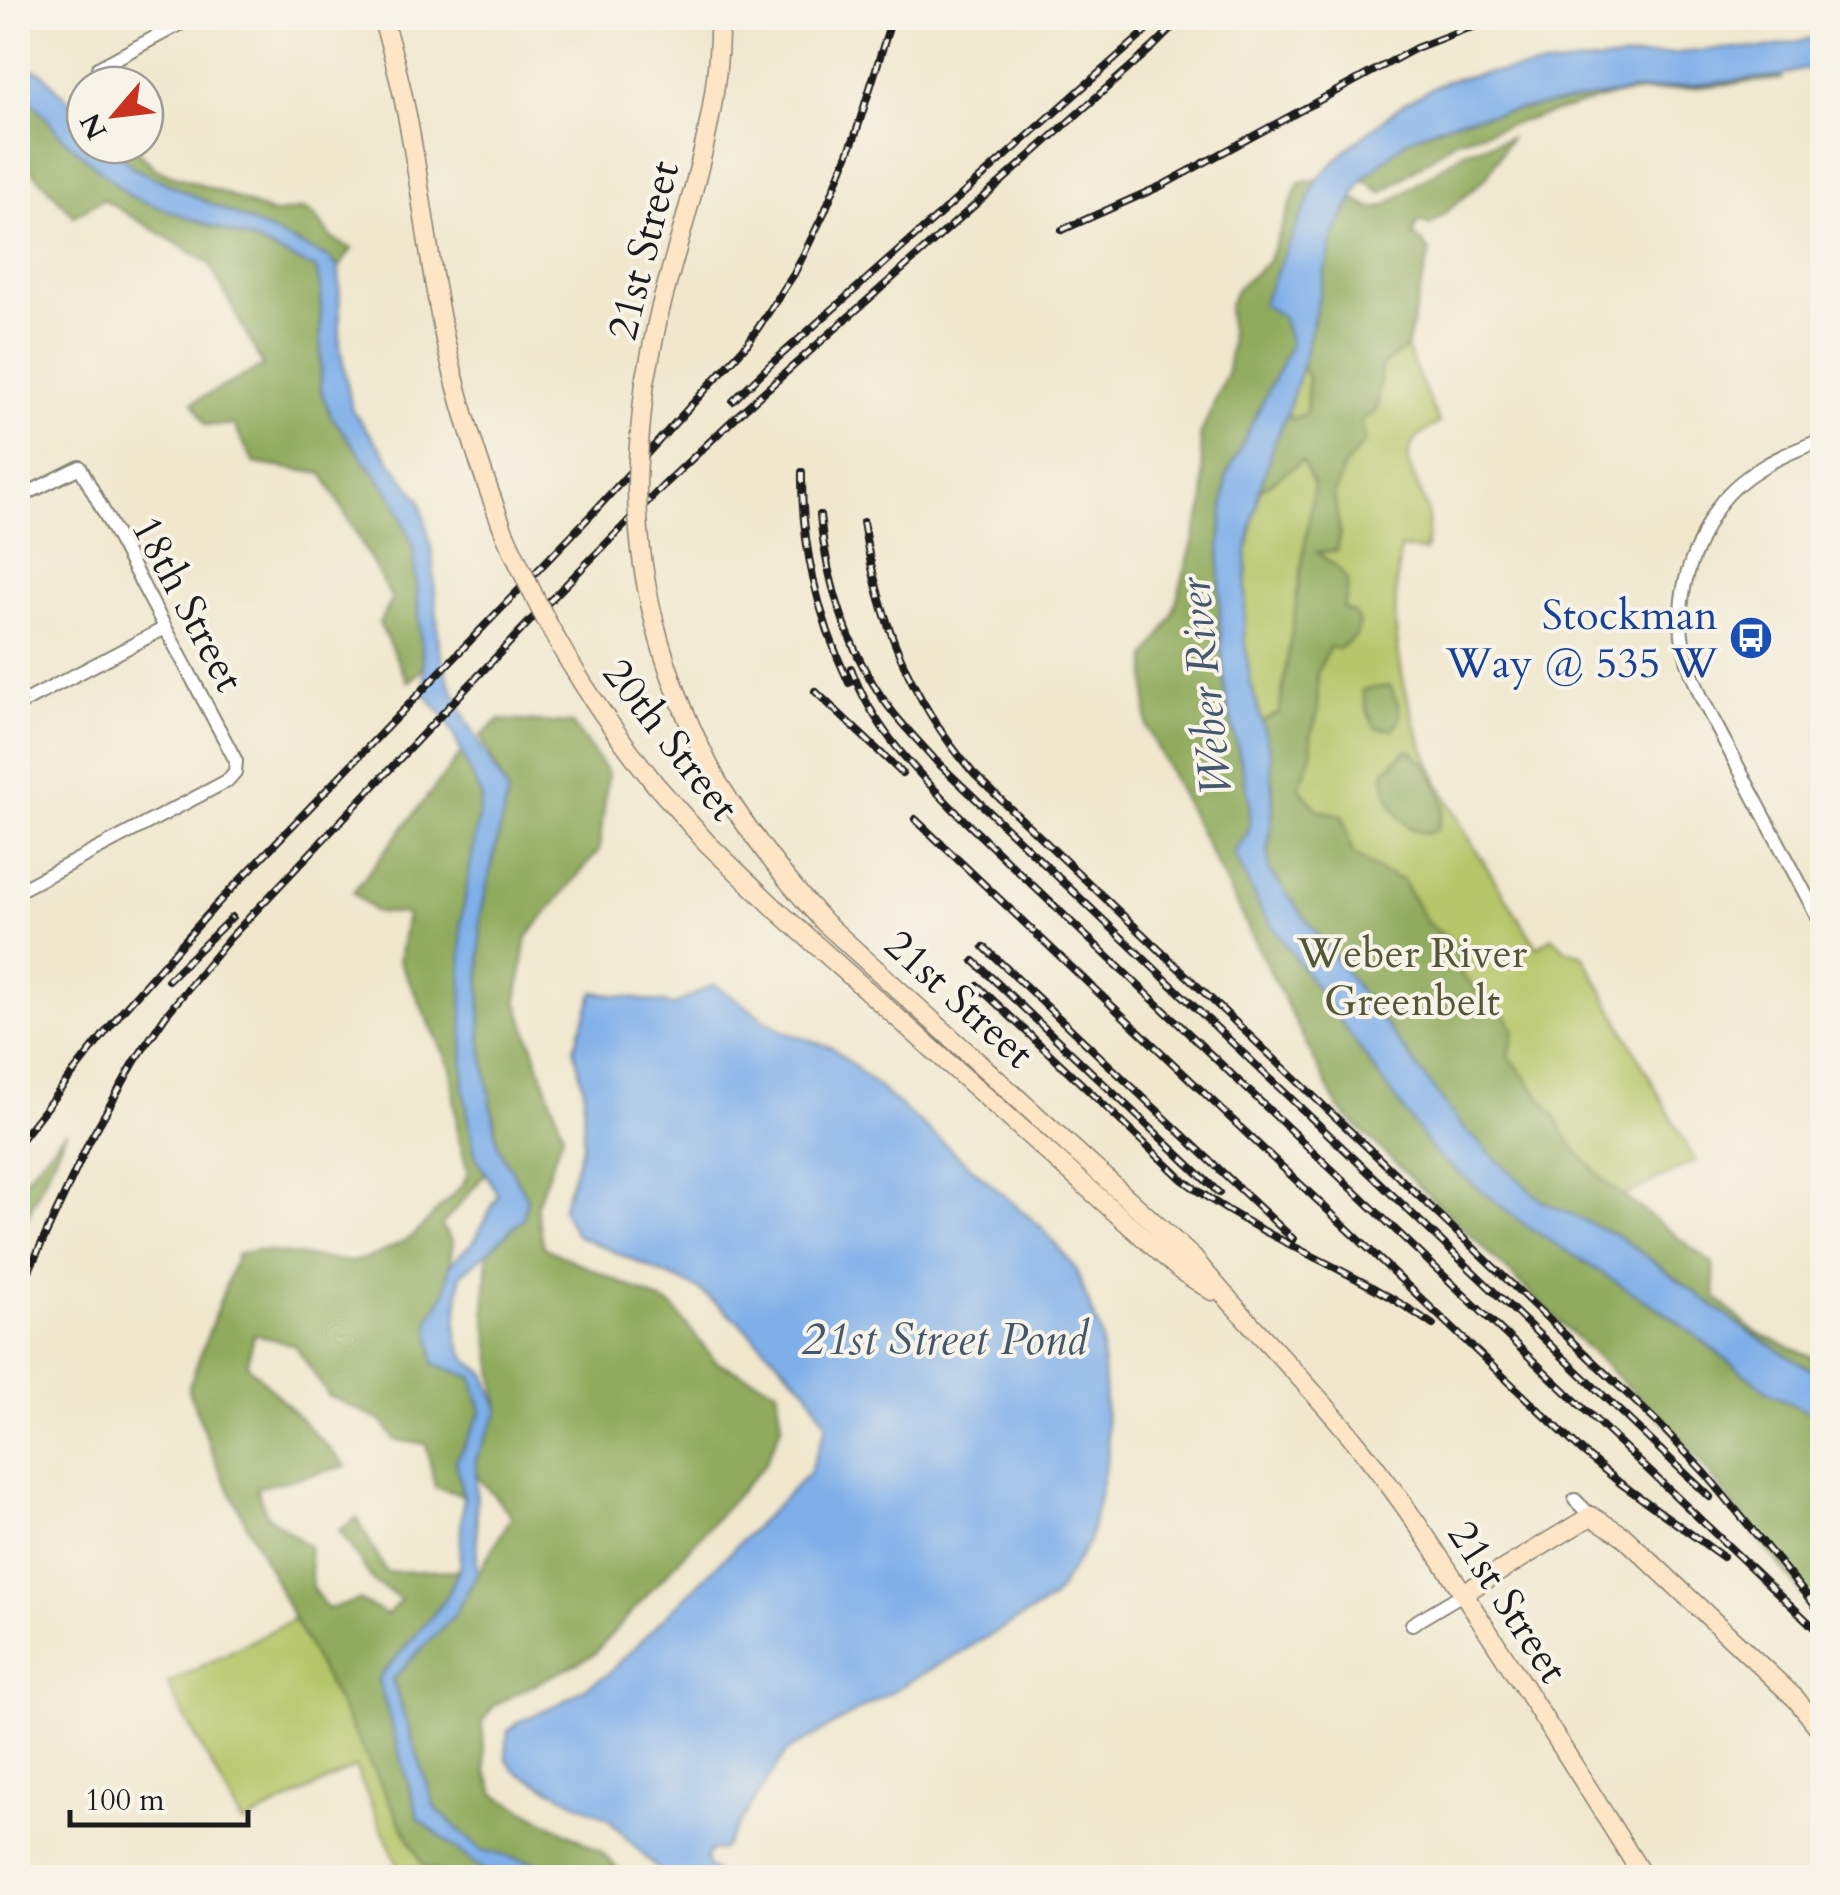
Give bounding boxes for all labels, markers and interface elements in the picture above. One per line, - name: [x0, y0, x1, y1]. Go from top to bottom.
- north arrow: [65, 65, 165, 165]
- text: N: [71, 107, 116, 146]
- street label: 21st Street: [594, 155, 693, 346]
- street label: 18th Street: [118, 506, 258, 702]
- water label: Weber River: [1164, 573, 1247, 799]
- place label: Stockman Way @ 535 W: [1445, 587, 1719, 692]
- bus stop icon: Stockman Way @ 535 W: [1728, 615, 1774, 661]
- street label: 20th Street: [589, 647, 752, 833]
- street label: 21st Street: [872, 917, 1046, 1081]
- park label: Weber River Greenbelt: [1296, 925, 1528, 1030]
- water label: 21st Street Pond: [801, 1309, 1090, 1370]
- street label: 21st Street: [1434, 1510, 1581, 1694]
- scale bar: [70, 1765, 248, 1827]
- text: 100 m: [85, 1780, 165, 1821]

